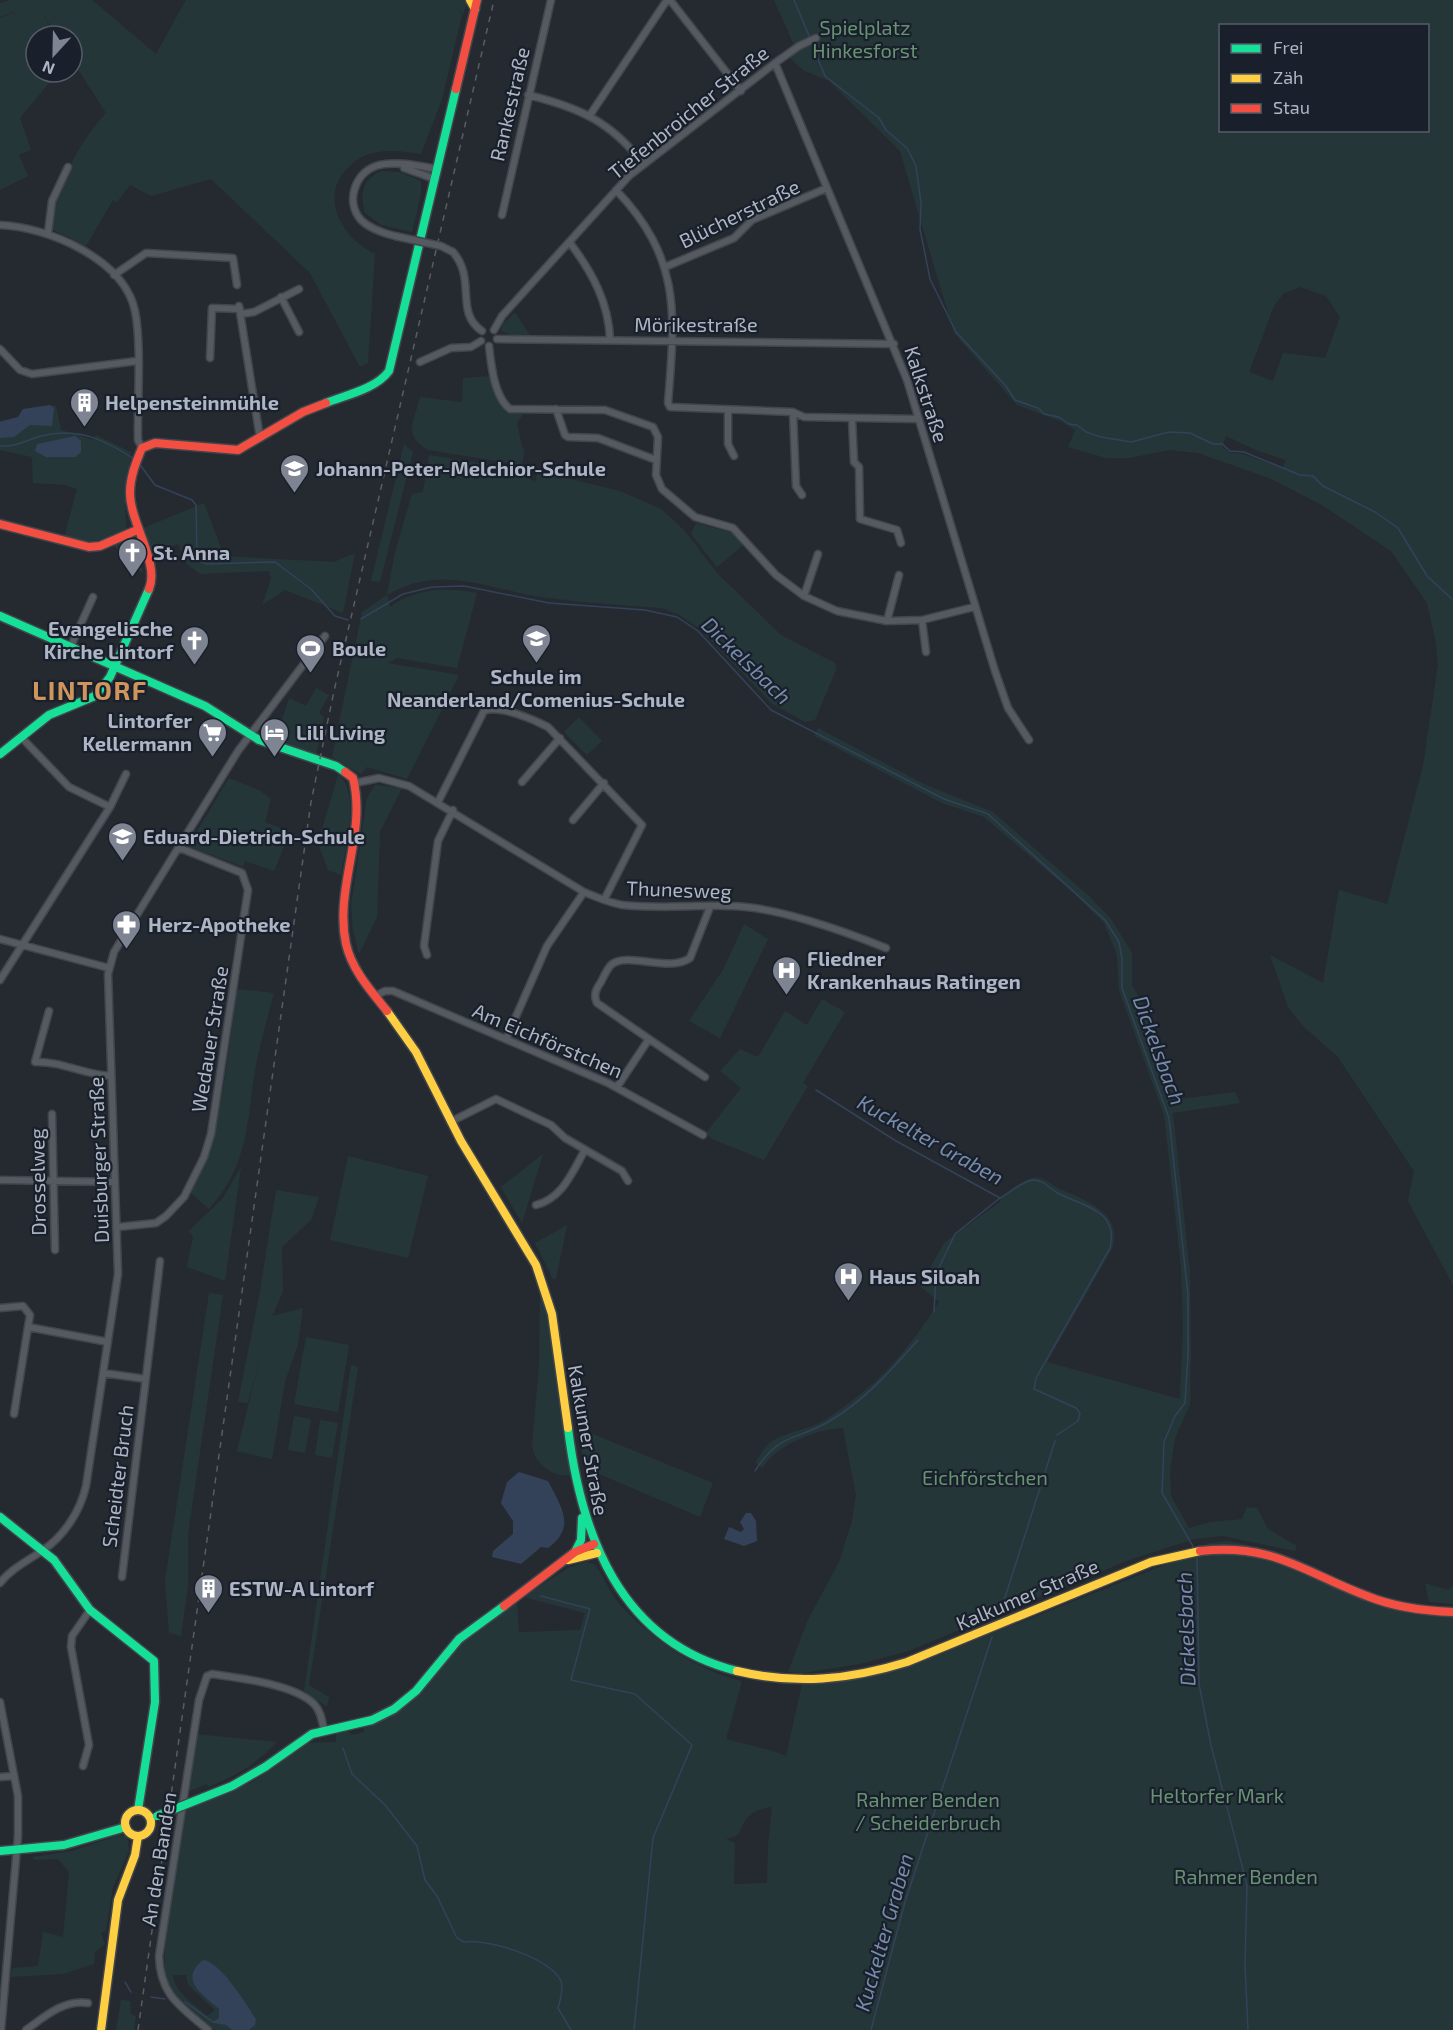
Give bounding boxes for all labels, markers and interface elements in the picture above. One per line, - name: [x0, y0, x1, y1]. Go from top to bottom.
- park label: Spielplatz Hinkesforst: [812, 15, 918, 62]
- north arrow: [24, 24, 84, 84]
- legend: [1219, 24, 1429, 132]
- text: Frei: [1273, 36, 1304, 58]
- street label: Tiefenbroicher Straße: [603, 40, 773, 184]
- street label: Rankestraße: [484, 44, 534, 164]
- text: N: [39, 57, 57, 79]
- text: Zäh: [1273, 66, 1304, 88]
- text: Stau: [1273, 96, 1310, 118]
- street label: Blücherstraße: [675, 174, 803, 252]
- street label: Mörikestraße: [634, 312, 758, 336]
- street label: Kalkstraße: [900, 343, 954, 445]
- building icon: Helpensteinmühle: [68, 386, 100, 428]
- place label: Helpensteinmühle: [105, 390, 279, 414]
- school or university icon: Johann-Peter-Melchior-Schule: [279, 452, 311, 494]
- place label: Johann-Peter-Melchior-Schule: [316, 456, 606, 480]
- church icon: St. Anna: [116, 536, 148, 578]
- place label: St. Anna: [153, 540, 230, 564]
- water label: Dickelsbach: [697, 611, 797, 709]
- place label: Evangelische Kirche Lintorf: [44, 616, 174, 663]
- school or university icon: Schule im Neanderland/Comenius-Schule: [520, 622, 552, 664]
- church icon: Evangelische Kirche Lintorf: [178, 624, 210, 666]
- sports icon: Boule: [295, 632, 327, 674]
- place label: Boule: [332, 636, 386, 660]
- place label: Schule im Neanderland/Comenius-Schule: [387, 664, 685, 711]
- district label: LINTORF: [32, 674, 148, 705]
- place label: Lintorfer Kellermann: [82, 708, 192, 755]
- supermarket icon: Lintorfer Kellermann: [197, 716, 229, 758]
- hotel icon: Lili Living: [259, 716, 291, 758]
- place label: Lili Living: [296, 720, 386, 744]
- school or university icon: Eduard-Dietrich-Schule: [106, 820, 138, 862]
- place label: Eduard-Dietrich-Schule: [143, 824, 365, 848]
- street label: Thunesweg: [626, 875, 732, 903]
- pharmacy icon: Herz-Apotheke: [111, 908, 143, 950]
- place label: Herz-Apotheke: [148, 912, 291, 936]
- place label: Fliedner Krankenhaus Ratingen: [807, 946, 1021, 993]
- hospital icon: Fliedner Krankenhaus Ratingen: [770, 954, 802, 996]
- street label: Wedauer Straße: [186, 964, 232, 1114]
- water label: Dickelsbach: [1129, 992, 1191, 1108]
- street label: Am Eichförstchen: [470, 998, 626, 1082]
- street label: Duisburger Straße: [83, 1076, 113, 1244]
- water label: Kuckelter Graben: [854, 1089, 1008, 1189]
- street label: Drosselweg: [24, 1128, 50, 1236]
- hospital icon: Haus Siloah: [832, 1260, 864, 1302]
- place label: Haus Siloah: [869, 1264, 980, 1288]
- street label: Kalkumer Straße: [564, 1363, 614, 1517]
- street label: Scheidter Bruch: [96, 1403, 138, 1549]
- park label: Eichförstchen: [922, 1465, 1048, 1489]
- street label: Kalkumer Straße: [952, 1553, 1102, 1635]
- water label: Dickelsbach: [1171, 1571, 1199, 1687]
- building icon: ESTW-A Lintorf: [192, 1572, 224, 1614]
- place label: ESTW-A Lintorf: [229, 1576, 375, 1600]
- park label: Heltorfer Mark: [1150, 1783, 1284, 1807]
- park label: Rahmer Benden / Scheiderbruch: [855, 1787, 1001, 1834]
- street label: An den Banden: [136, 1790, 180, 1928]
- water label: Kuckelter Graben: [849, 1850, 917, 2014]
- park label: Rahmer Benden: [1174, 1864, 1318, 1888]

